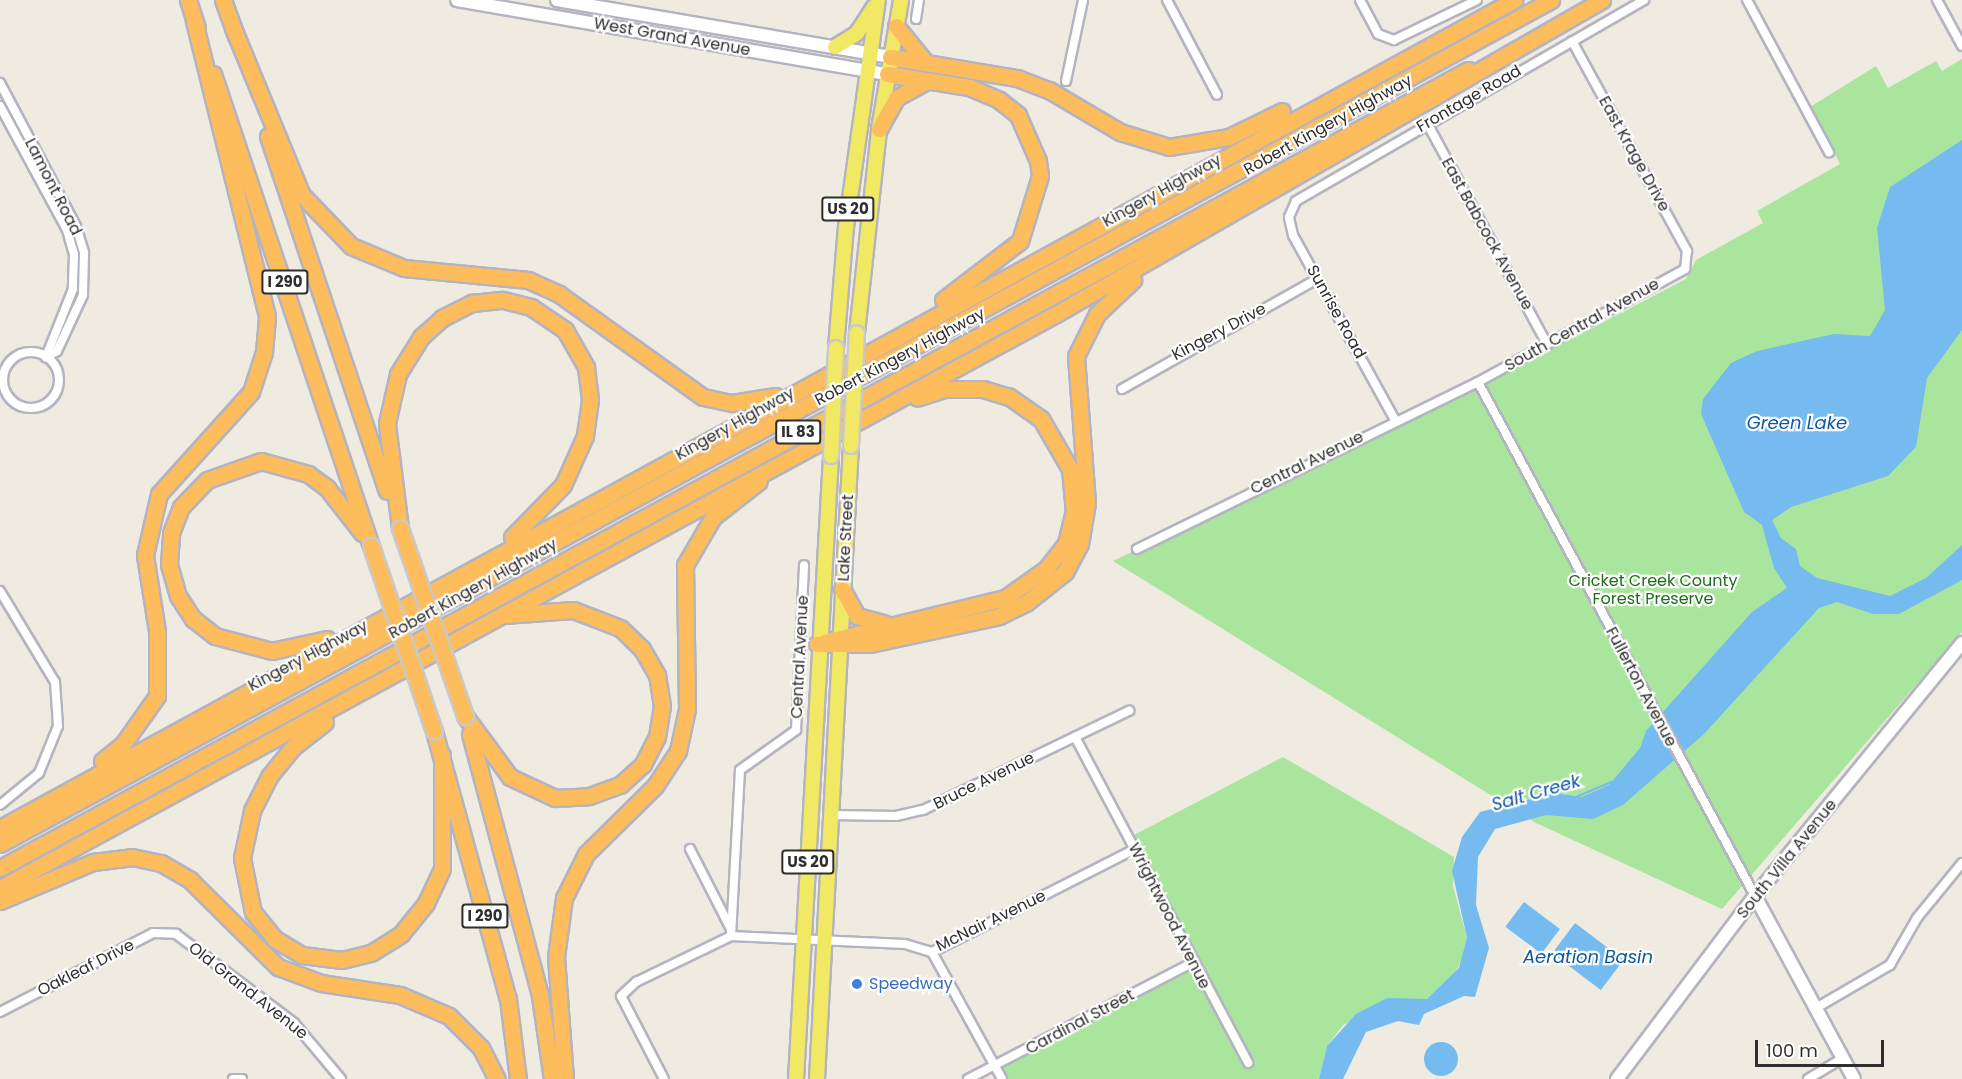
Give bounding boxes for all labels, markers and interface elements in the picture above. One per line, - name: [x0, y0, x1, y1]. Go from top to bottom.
- street label: West Grand Avenue: [592, 14, 752, 60]
- street label: Frontage Road: [1413, 61, 1525, 137]
- street label: Robert Kingery Highway: [1240, 71, 1416, 179]
- street label: East Krage Drive: [1594, 93, 1674, 215]
- street label: Lamont Road: [20, 135, 86, 239]
- street label: Kingery Highway: [1099, 150, 1225, 232]
- street label: East Babcock Avenue: [1437, 154, 1537, 314]
- road number: US 20: [821, 197, 875, 221]
- street label: Sunrise Road: [1302, 262, 1370, 362]
- road number: I 290: [261, 270, 309, 294]
- street label: South Central Avenue: [1501, 275, 1663, 375]
- street label: Kingery Drive: [1169, 299, 1269, 365]
- street label: Robert Kingery Highway: [812, 304, 988, 410]
- street label: Kingery Highway: [672, 383, 798, 465]
- water label: Green Lake: [1747, 412, 1847, 434]
- road number: IL 83: [774, 420, 822, 444]
- street label: Central Avenue: [1247, 427, 1367, 499]
- street label: Lake Street: [834, 494, 858, 582]
- street label: Robert Kingery Highway: [385, 535, 561, 643]
- park label: Cricket Creek County Forest Preserve: [1569, 571, 1737, 609]
- street label: Central Avenue: [787, 595, 813, 719]
- street label: Kingery Highway: [245, 616, 371, 696]
- street label: Fullerton Avenue: [1601, 624, 1681, 750]
- street label: Bruce Avenue: [930, 748, 1038, 814]
- water label: Salt Creek: [1489, 770, 1583, 816]
- street label: South Villa Avenue: [1733, 795, 1841, 923]
- street label: Wrightwood Avenue: [1124, 840, 1214, 992]
- road number: US 20: [781, 850, 835, 874]
- street label: McNair Avenue: [933, 886, 1049, 956]
- road number: I 290: [461, 904, 509, 928]
- street label: Oakleaf Drive: [34, 935, 138, 1001]
- street label: Old Grand Avenue: [184, 938, 312, 1044]
- water label: Aeration Basin: [1523, 946, 1653, 968]
- place label: Speedway: [869, 974, 953, 994]
- marker: Speedway: [850, 977, 864, 991]
- street label: Cardinal Street: [1023, 985, 1137, 1059]
- scale bar: [1758, 1028, 1887, 1066]
- text: 100 m: [1766, 1038, 1818, 1063]

